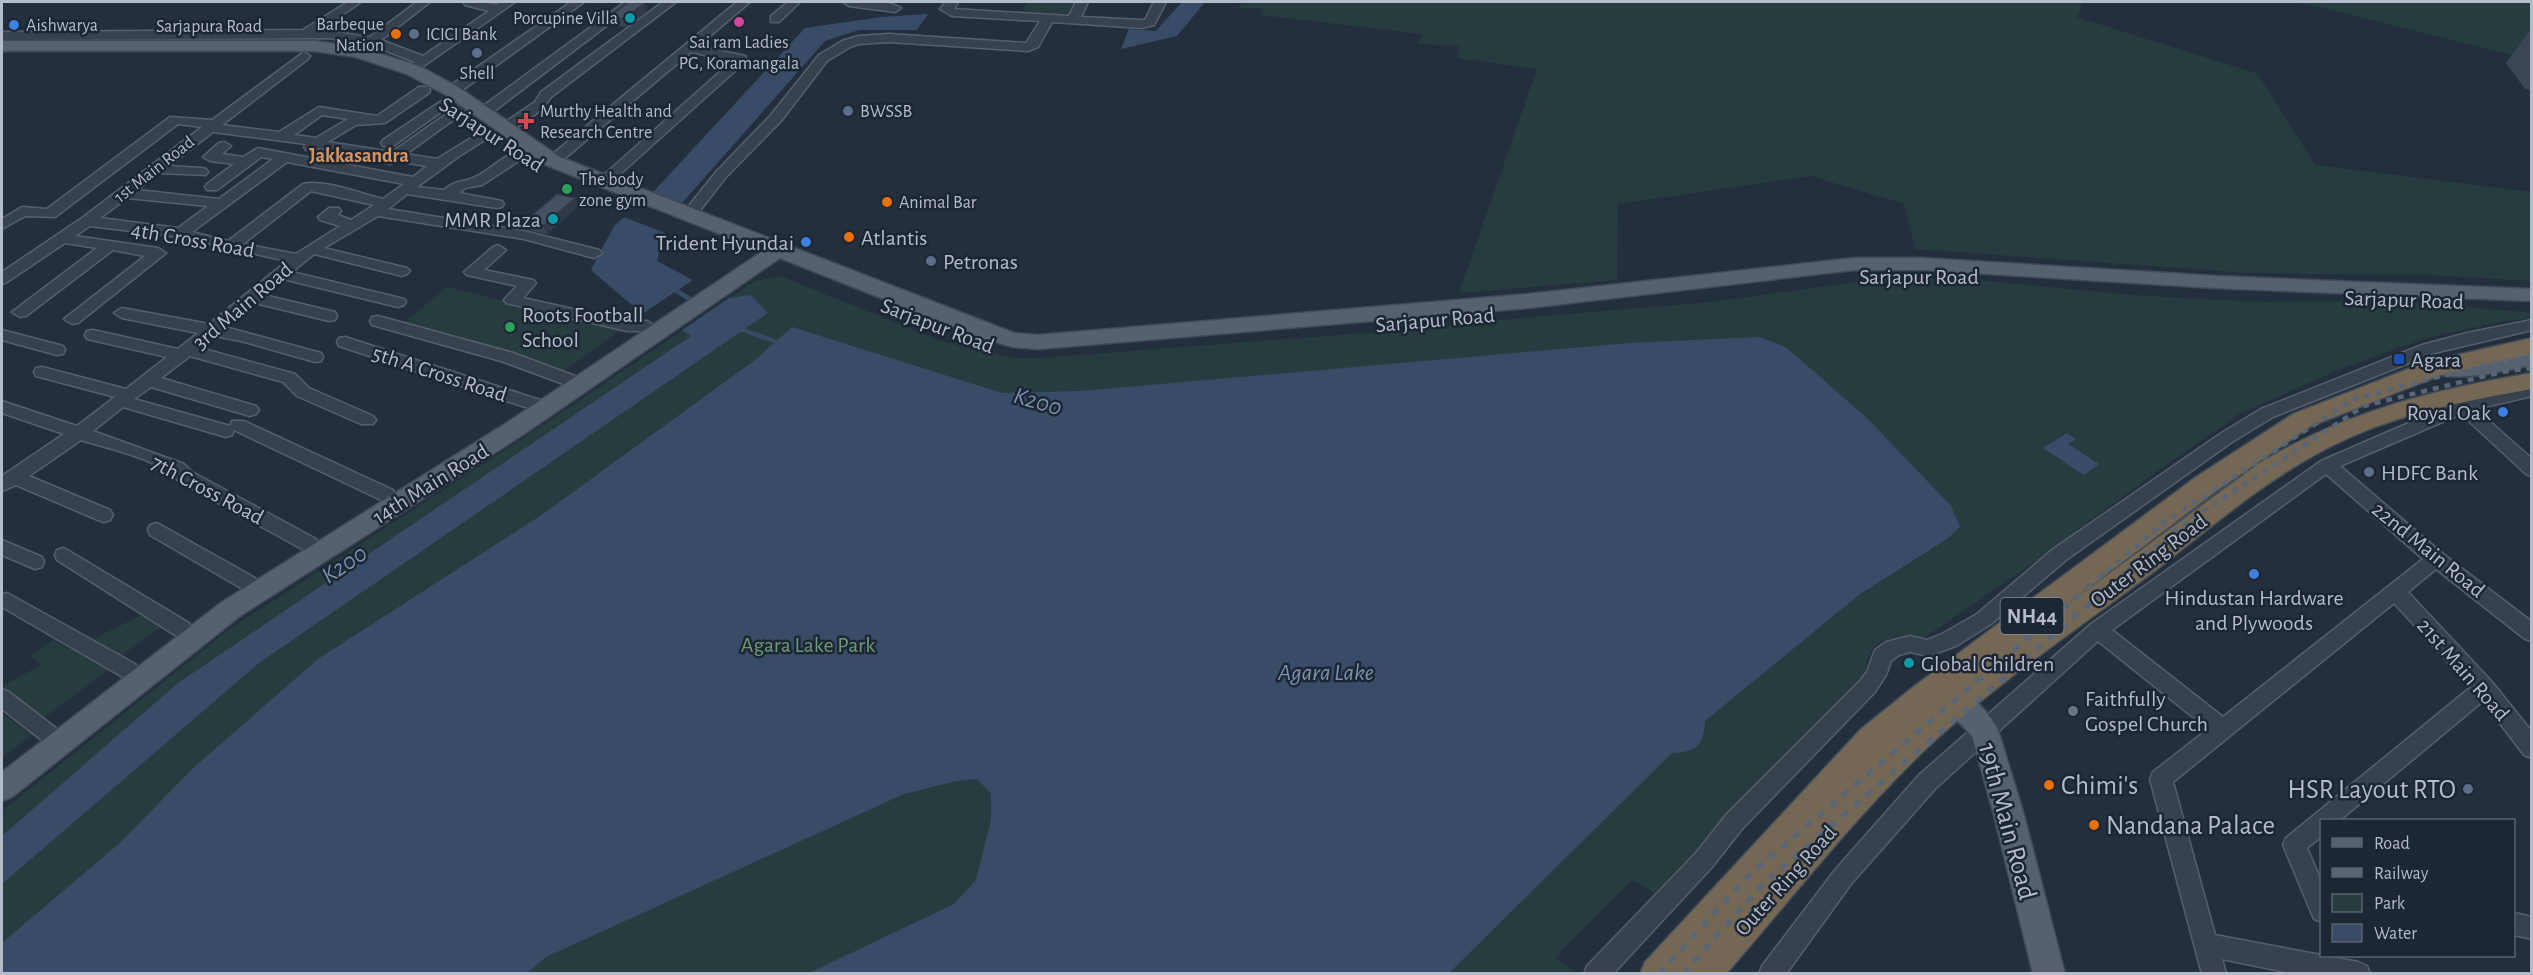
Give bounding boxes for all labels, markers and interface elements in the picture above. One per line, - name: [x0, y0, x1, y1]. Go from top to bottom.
- place label: Porcupine Villa: [513, 10, 618, 28]
- marker: Porcupine Villa: [623, 11, 637, 25]
- marker: Sai ram Ladies PG, Koramangala: [732, 15, 746, 29]
- place label: Barbeque Nation: [316, 16, 384, 55]
- place label: Aishwarya: [26, 17, 98, 35]
- marker: Aishwarya: [7, 18, 21, 32]
- street label: Sarjapura Road: [156, 18, 262, 36]
- place label: ICICI Bank: [426, 26, 498, 44]
- marker: Barbeque Nation: [389, 27, 403, 41]
- marker: ICICI Bank: [407, 27, 421, 41]
- place label: Sai ram Ladies PG, Koramangala: [679, 34, 799, 73]
- marker: Shell: [470, 46, 484, 60]
- place label: Shell: [460, 65, 494, 83]
- street label: Sarjapur Road: [435, 93, 548, 177]
- place label: Murthy Health and Research Centre: [540, 103, 672, 142]
- place label: BWSSB: [860, 103, 912, 121]
- marker: BWSSB: [841, 104, 855, 118]
- marker: Murthy Health and Research Centre: [517, 112, 535, 130]
- street label: 1st Main Road: [111, 133, 198, 207]
- district label: Jakkasandra: [309, 146, 409, 166]
- place label: The body zone gym: [579, 171, 646, 210]
- marker: The body zone gym: [560, 182, 574, 196]
- place label: Animal Bar: [899, 194, 977, 212]
- marker: Animal Bar: [880, 195, 894, 209]
- place label: MMR Plaza: [444, 209, 541, 231]
- marker: MMR Plaza: [546, 212, 560, 226]
- street label: 4th Cross Road: [129, 218, 256, 262]
- place label: Atlantis: [861, 227, 928, 249]
- marker: Atlantis: [842, 230, 856, 244]
- place label: Trident Hyundai: [656, 232, 794, 254]
- marker: Trident Hyundai: [799, 235, 813, 249]
- place label: Petronas: [943, 251, 1018, 273]
- marker: Petronas: [924, 254, 938, 268]
- street label: 3rd Main Road: [189, 258, 297, 354]
- street label: Sarjapur Road: [1859, 266, 1979, 288]
- street label: Sarjapur Road: [2344, 287, 2464, 313]
- street label: Sarjapur Road: [878, 294, 997, 358]
- place label: Roots Football School: [522, 304, 644, 351]
- street label: Sarjapur Road: [1375, 304, 1496, 336]
- marker: Roots Football School: [503, 320, 517, 334]
- street label: 5th A Cross Road: [370, 342, 510, 406]
- place label: Agara: [2411, 349, 2461, 371]
- marker: Agara: [2392, 352, 2406, 366]
- water label: K200: [1011, 384, 1065, 420]
- place label: Royal Oak: [2407, 402, 2491, 424]
- marker: Royal Oak: [2496, 405, 2510, 419]
- street label: 14th Main Road: [369, 440, 492, 528]
- street label: 7th Cross Road: [148, 451, 267, 529]
- place label: HDFC Bank: [2381, 462, 2478, 484]
- marker: HDFC Bank: [2362, 465, 2376, 479]
- street label: 22nd Main Road: [2368, 498, 2489, 602]
- street label: Outer Ring Road: [2086, 510, 2211, 612]
- water label: K200: [318, 541, 372, 588]
- marker: Hindustan Hardware and Plywoods: [2247, 567, 2261, 581]
- place label: Hindustan Hardware and Plywoods: [2164, 587, 2344, 634]
- road number: NH44: [2000, 598, 2064, 634]
- street label: 21st Main Road: [2413, 614, 2513, 725]
- park label: Agara Lake Park: [741, 634, 875, 656]
- place label: Global Children: [1921, 653, 2054, 675]
- marker: Global Children: [1902, 656, 1916, 670]
- water label: Agara Lake: [1277, 661, 1374, 685]
- place label: Faithfully Gospel Church: [2085, 688, 2208, 735]
- marker: Faithfully Gospel Church: [2066, 704, 2080, 718]
- street label: 19th Main Road: [1974, 740, 2041, 902]
- place label: Chimi's: [2061, 772, 2138, 799]
- place label: HSR Layout RTO: [2287, 776, 2456, 804]
- marker: Chimi's: [2042, 778, 2056, 792]
- marker: HSR Layout RTO: [2461, 782, 2475, 796]
- place label: Nandana Palace: [2106, 812, 2275, 839]
- marker: Nandana Palace: [2087, 818, 2101, 832]
- legend: [2320, 819, 2515, 957]
- street label: Outer Ring Road: [1731, 821, 1841, 940]
- text: Road: [2374, 835, 2410, 853]
- text: Railway: [2374, 865, 2429, 883]
- text: Park: [2374, 895, 2406, 913]
- text: Water: [2374, 925, 2417, 943]

